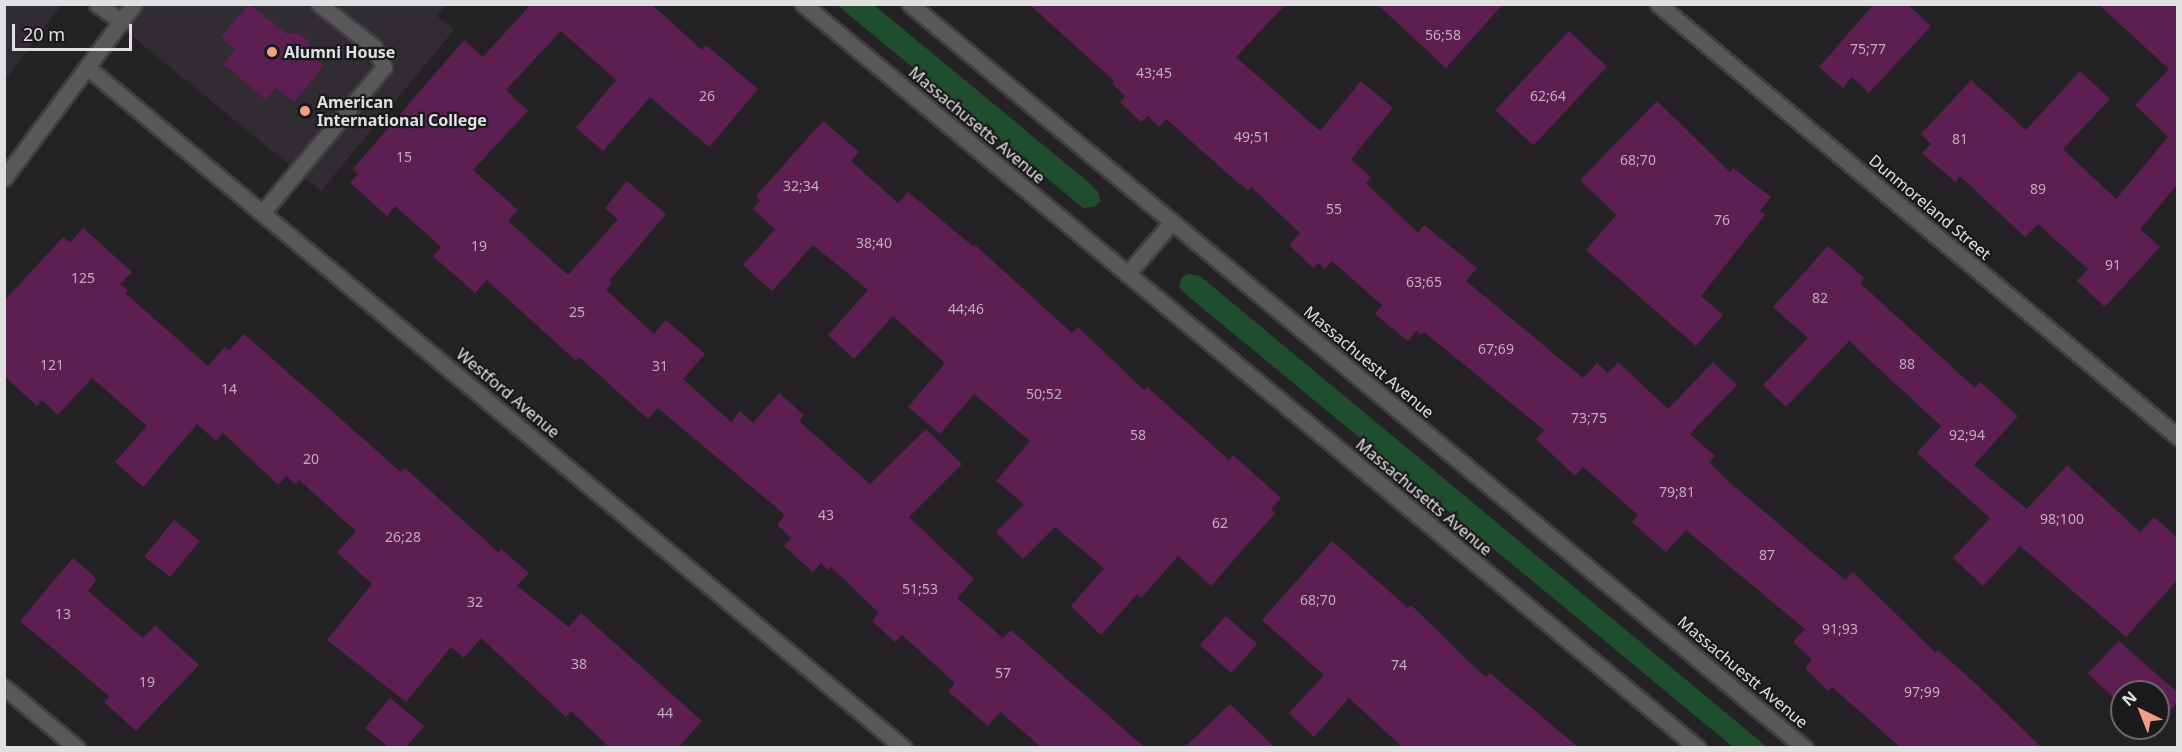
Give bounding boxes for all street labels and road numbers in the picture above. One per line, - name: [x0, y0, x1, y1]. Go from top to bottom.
- street label: Massachusetts Avenue: [905, 63, 1049, 187]
- street label: Dunmoreland Street: [1865, 150, 1995, 264]
- street label: Massachuestt Avenue: [1300, 302, 1438, 422]
- street label: Westford Avenue: [453, 344, 563, 442]
- street label: Massachusetts Avenue: [1352, 435, 1496, 559]
- street label: Massachuestt Avenue: [1674, 612, 1812, 732]

